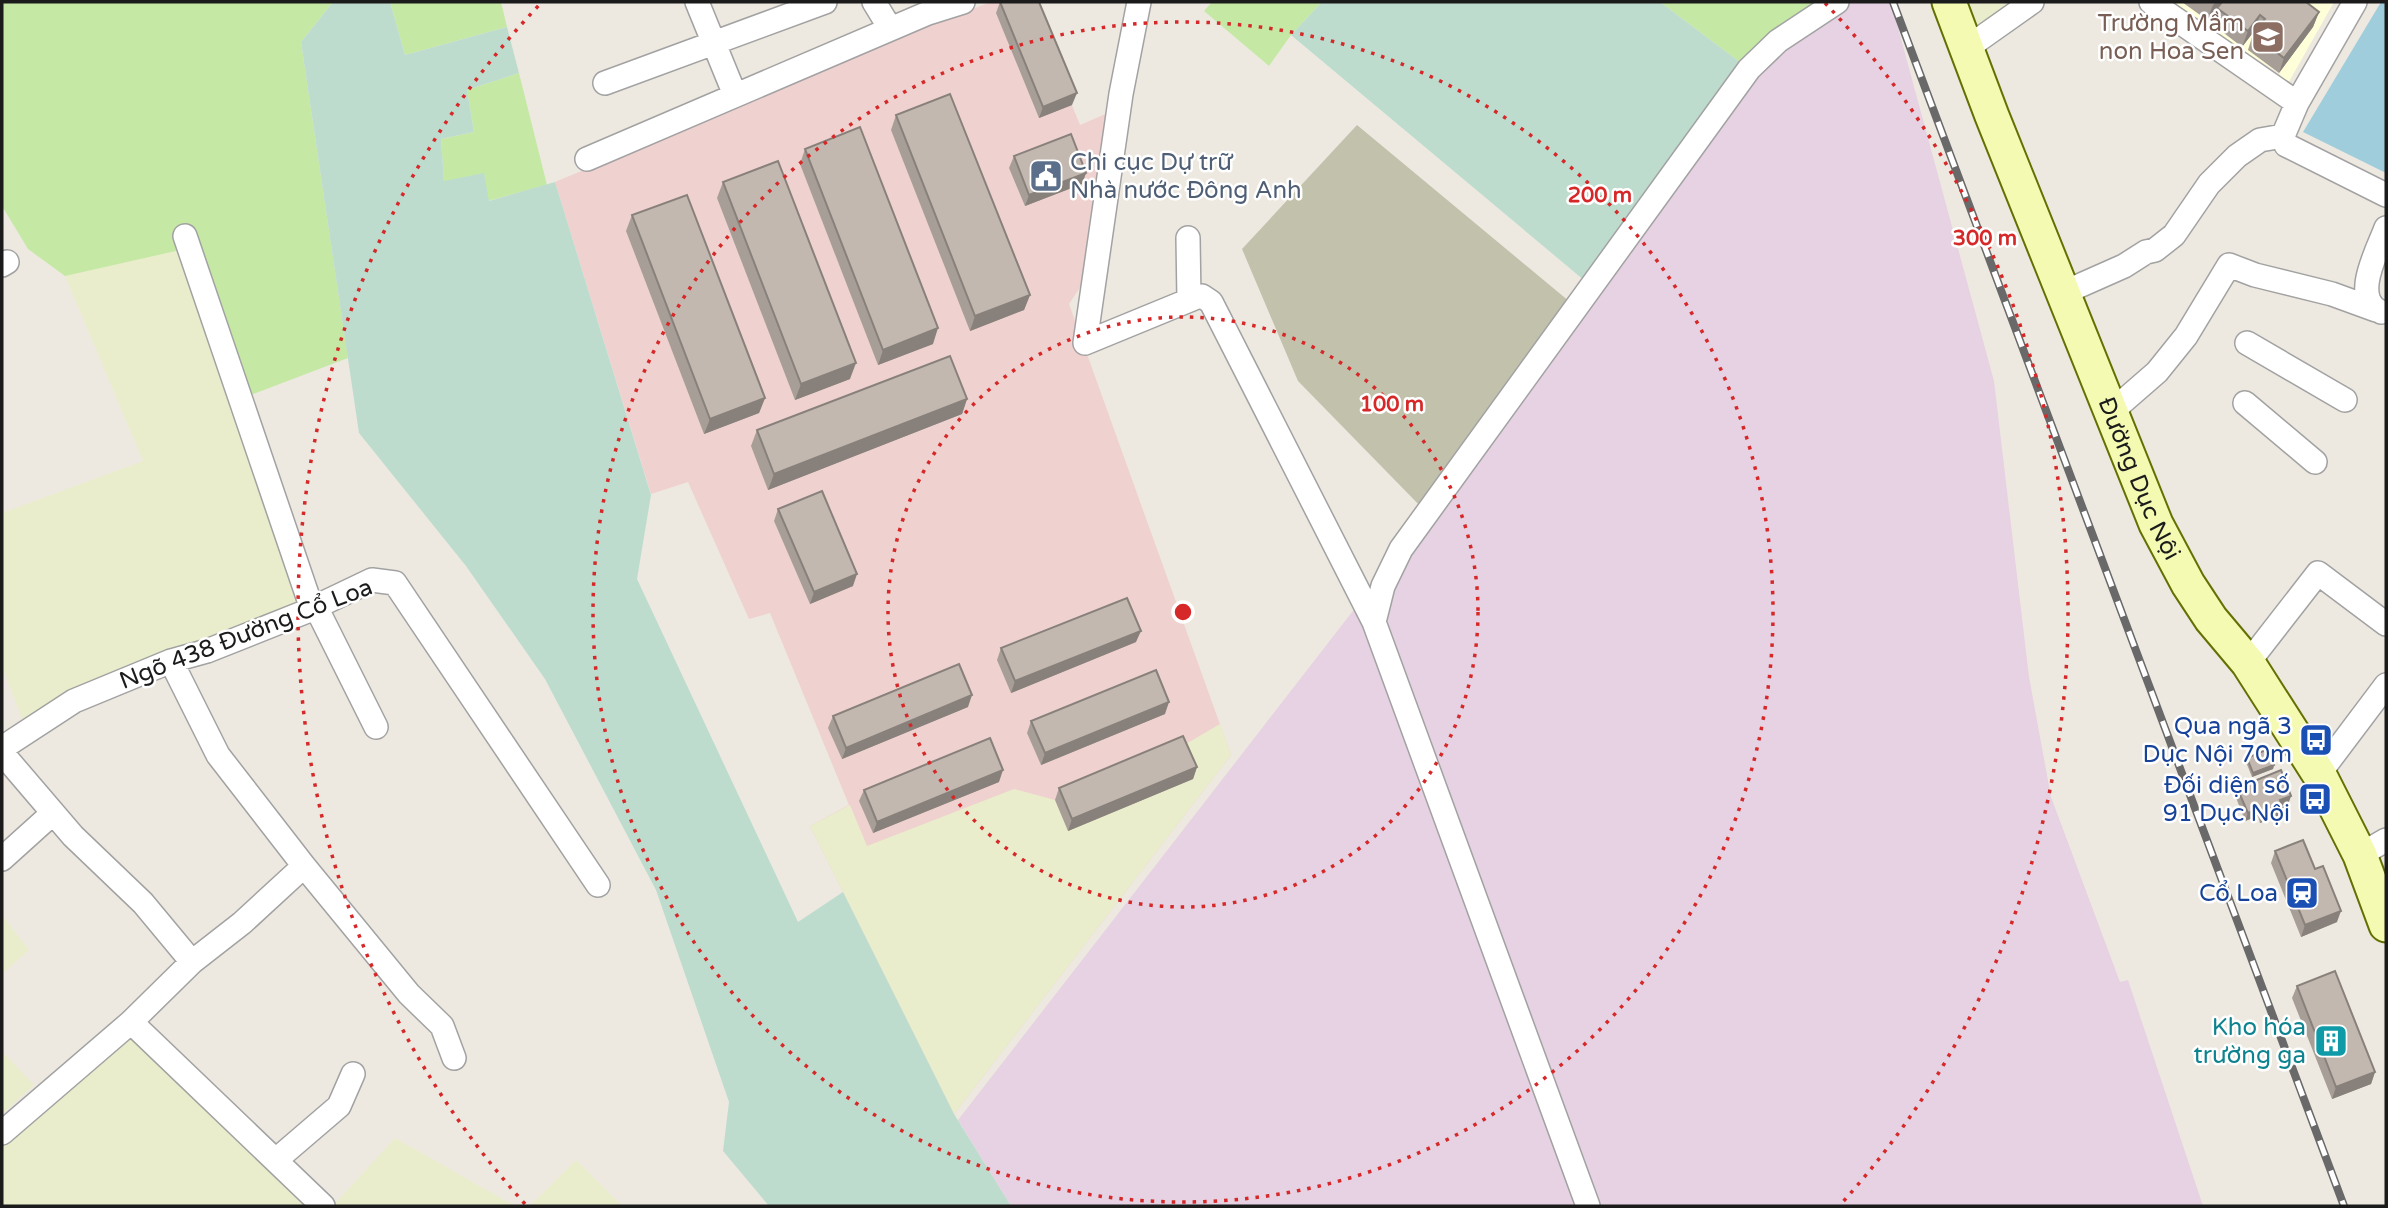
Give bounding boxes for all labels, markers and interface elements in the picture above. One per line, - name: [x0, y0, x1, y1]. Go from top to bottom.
- place label: Trường Mầm non Hoa Sen: [2097, 9, 2244, 66]
- school or university icon: Trường Mầm non Hoa Sen: [2249, 18, 2287, 56]
- place label: Chi cục Dự trữ Nhà nước Đông Anh: [1070, 148, 1302, 205]
- public building icon: Chi cục Dự trữ Nhà nước Đông Anh: [1027, 157, 1065, 195]
- text: 200 m: [1568, 183, 1632, 208]
- text: 300 m: [1953, 226, 2017, 251]
- text: 100 m: [1360, 392, 1424, 417]
- street label: Đường Dục Nội: [2092, 393, 2187, 565]
- street label: Ngõ 438 Đường Cổ Loa: [115, 572, 377, 696]
- centre of rings: [1171, 600, 1195, 624]
- place label: Qua ngã 3 Dục Nội 70m: [2143, 712, 2292, 769]
- bus stop icon: Qua ngã 3 Dục Nội 70m: [2297, 721, 2335, 759]
- place label: Đối diện số 91 Dục Nội: [2163, 771, 2290, 828]
- bus stop icon: Đối diện số 91 Dục Nội: [2296, 780, 2334, 818]
- station icon: Cổ Loa: [2283, 874, 2321, 912]
- place label: Cổ Loa: [2199, 879, 2278, 908]
- place label: Kho hóa trường ga: [2194, 1013, 2306, 1070]
- building icon: Kho hóa trường ga: [2312, 1022, 2350, 1060]

